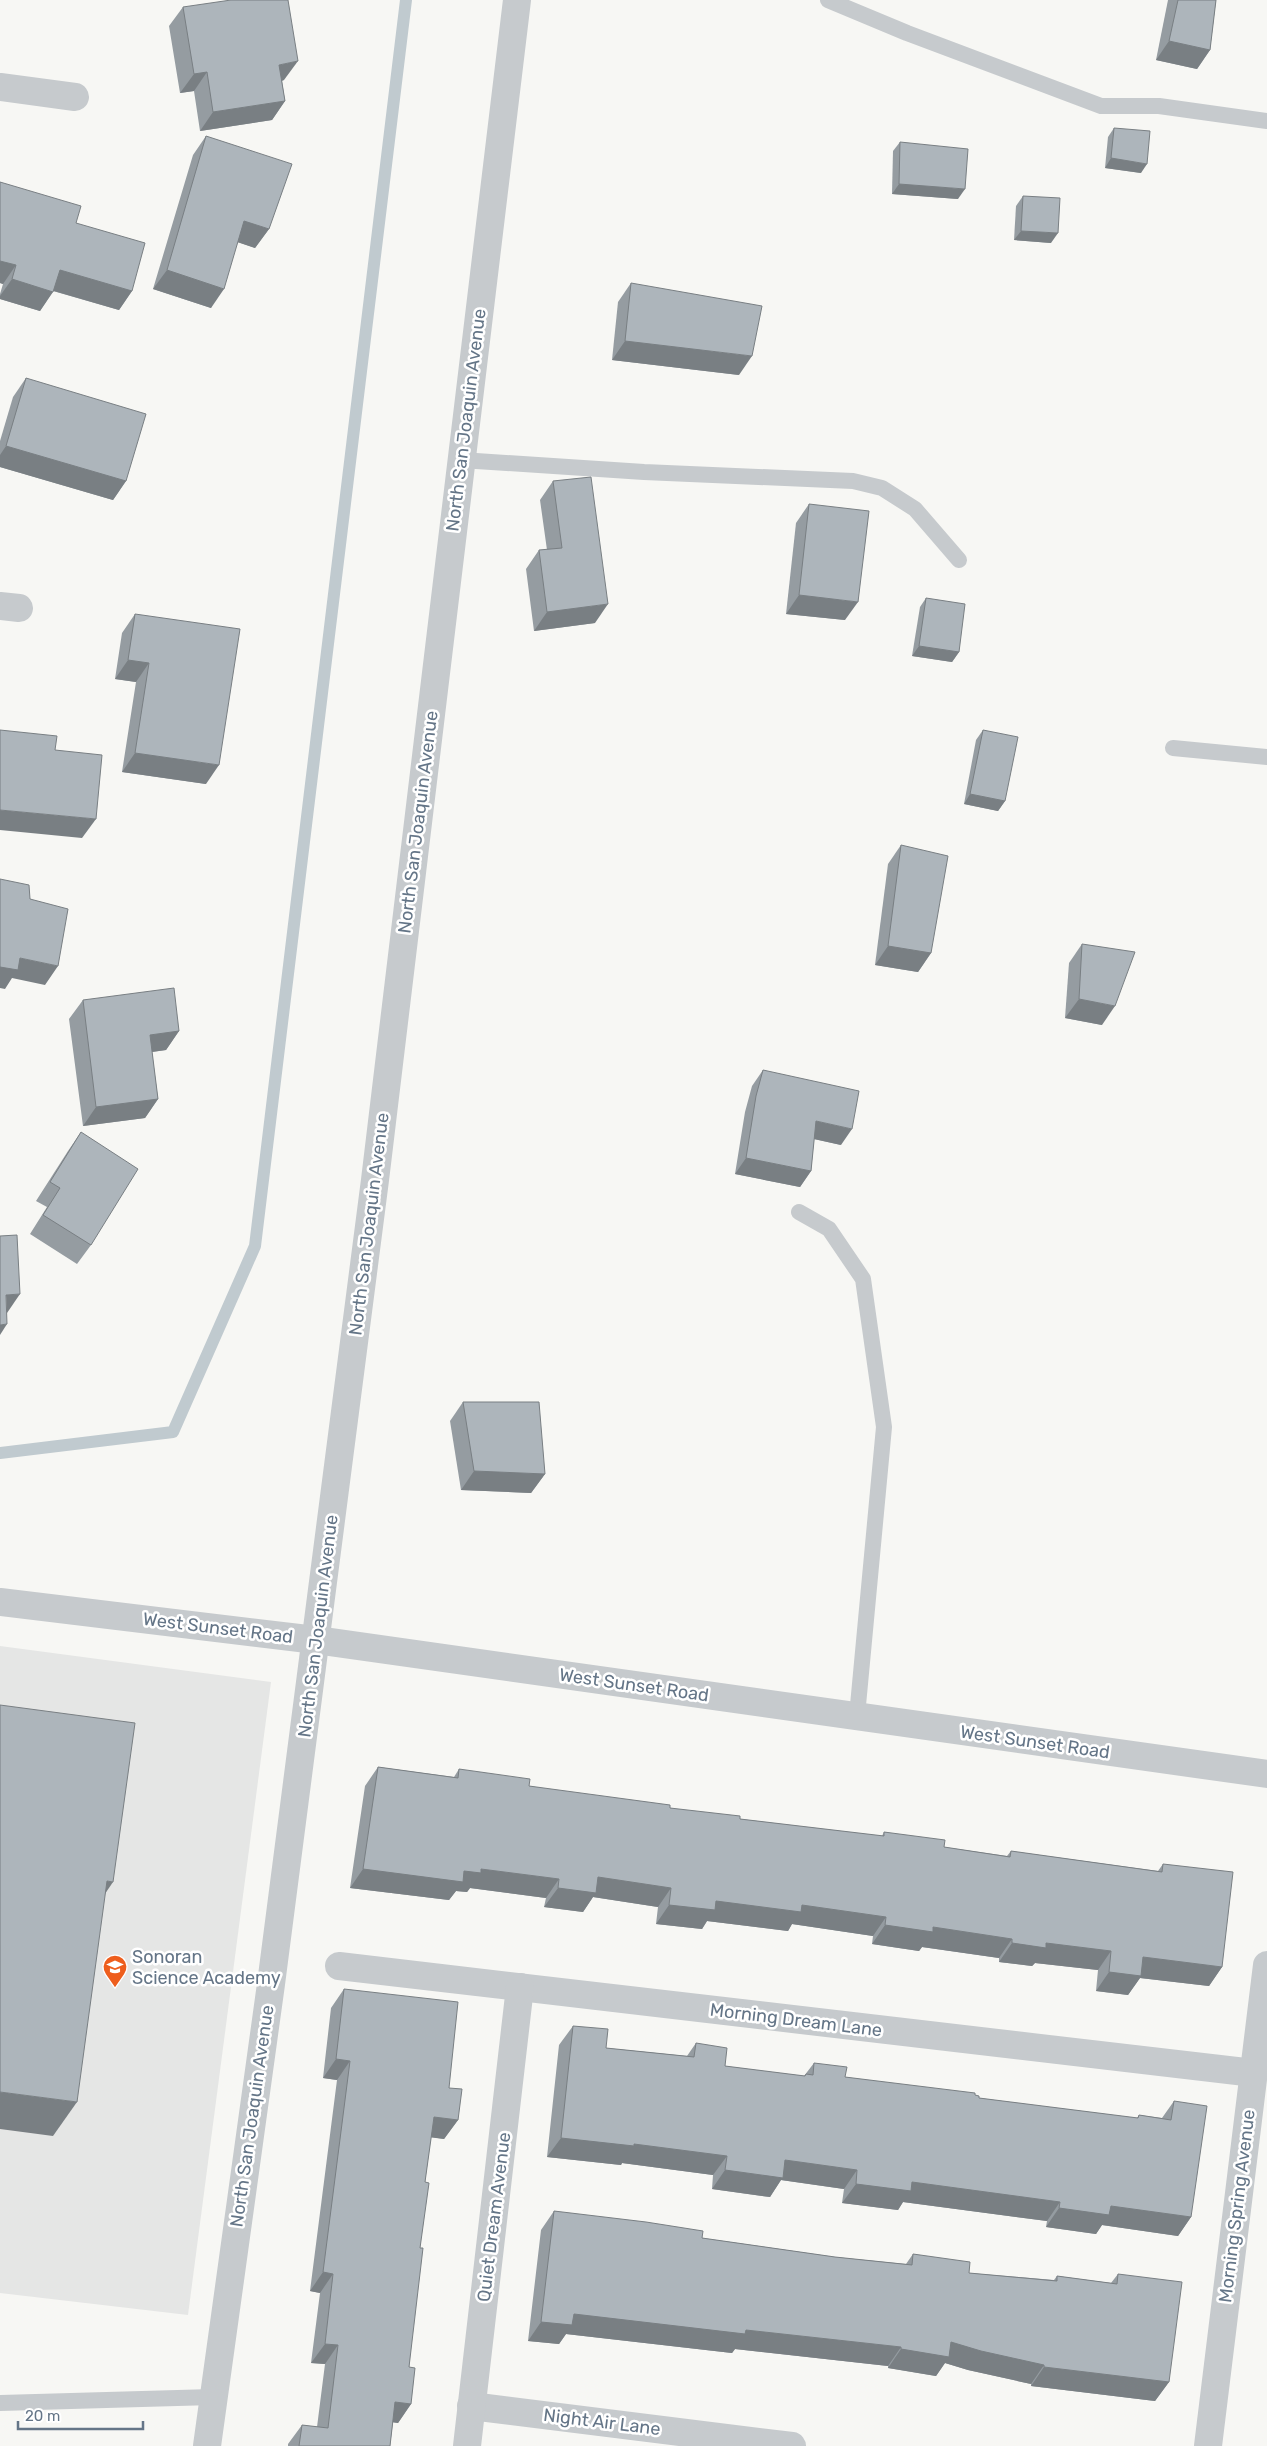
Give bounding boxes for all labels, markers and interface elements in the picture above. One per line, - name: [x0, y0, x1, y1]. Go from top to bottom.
- street label: North San Joaquin Avenue: [441, 307, 491, 533]
- street label: North San Joaquin Avenue: [393, 709, 443, 935]
- street label: North San Joaquin Avenue: [344, 1111, 394, 1337]
- street label: North San Joaquin Avenue: [293, 1513, 343, 1739]
- street label: West Sunset Road: [142, 1608, 294, 1648]
- street label: West Sunset Road: [558, 1664, 710, 1706]
- street label: West Sunset Road: [959, 1721, 1111, 1763]
- place label: Sonoran Science Academy: [132, 1946, 281, 1989]
- school or university icon: Sonoran Science Academy: [102, 1954, 128, 1988]
- street label: Morning Dream Lane: [709, 1999, 883, 2041]
- street label: North San Joaquin Avenue: [226, 2004, 278, 2228]
- street label: Morning Spring Avenue: [1214, 2108, 1260, 2304]
- street label: Quiet Dream Avenue: [473, 2131, 515, 2303]
- scale bar: [18, 2398, 142, 2430]
- street label: Night Air Lane: [542, 2404, 662, 2440]
- text: 20 m: [25, 2407, 60, 2425]

